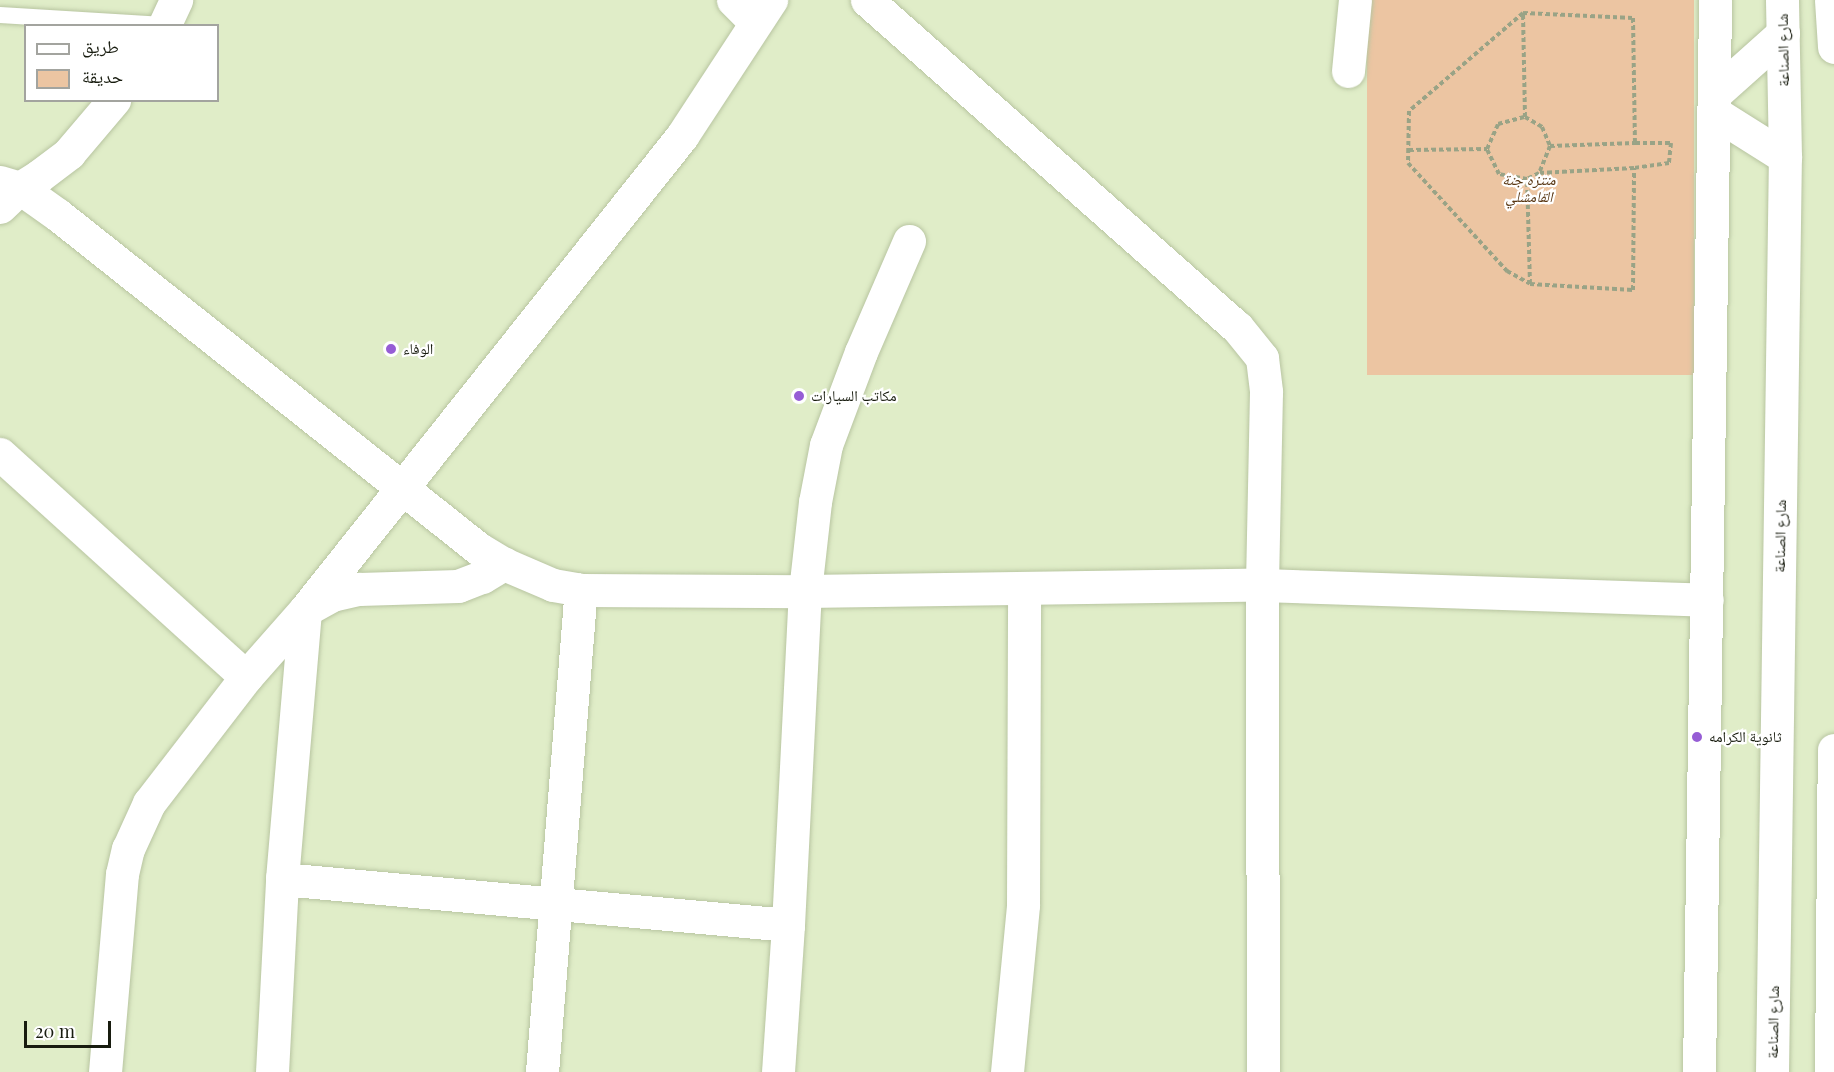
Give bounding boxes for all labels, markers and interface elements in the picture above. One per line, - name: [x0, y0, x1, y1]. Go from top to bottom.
- street label: شارع الصناعة: [1773, 13, 1793, 87]
- legend: [24, 24, 219, 102]
- text: طريق: [82, 34, 119, 58]
- text: حديقة: [82, 64, 123, 88]
- park label: منتزه جنة القامشلي: [1502, 170, 1556, 205]
- place label: الوفاء: [403, 340, 433, 358]
- marker: الوفاء: [384, 342, 398, 356]
- place label: مكاتب السيارات: [811, 387, 896, 405]
- marker: مكاتب السيارات: [792, 389, 806, 403]
- street label: شارع الصناعة: [1770, 499, 1790, 573]
- place label: ثانوية الكرامه: [1709, 728, 1782, 746]
- marker: ثانوية الكرامه: [1690, 730, 1704, 744]
- street label: شارع الصناعة: [1763, 985, 1783, 1059]
- scale bar: [27, 1009, 114, 1047]
- text: 20 m: [35, 1019, 75, 1043]

